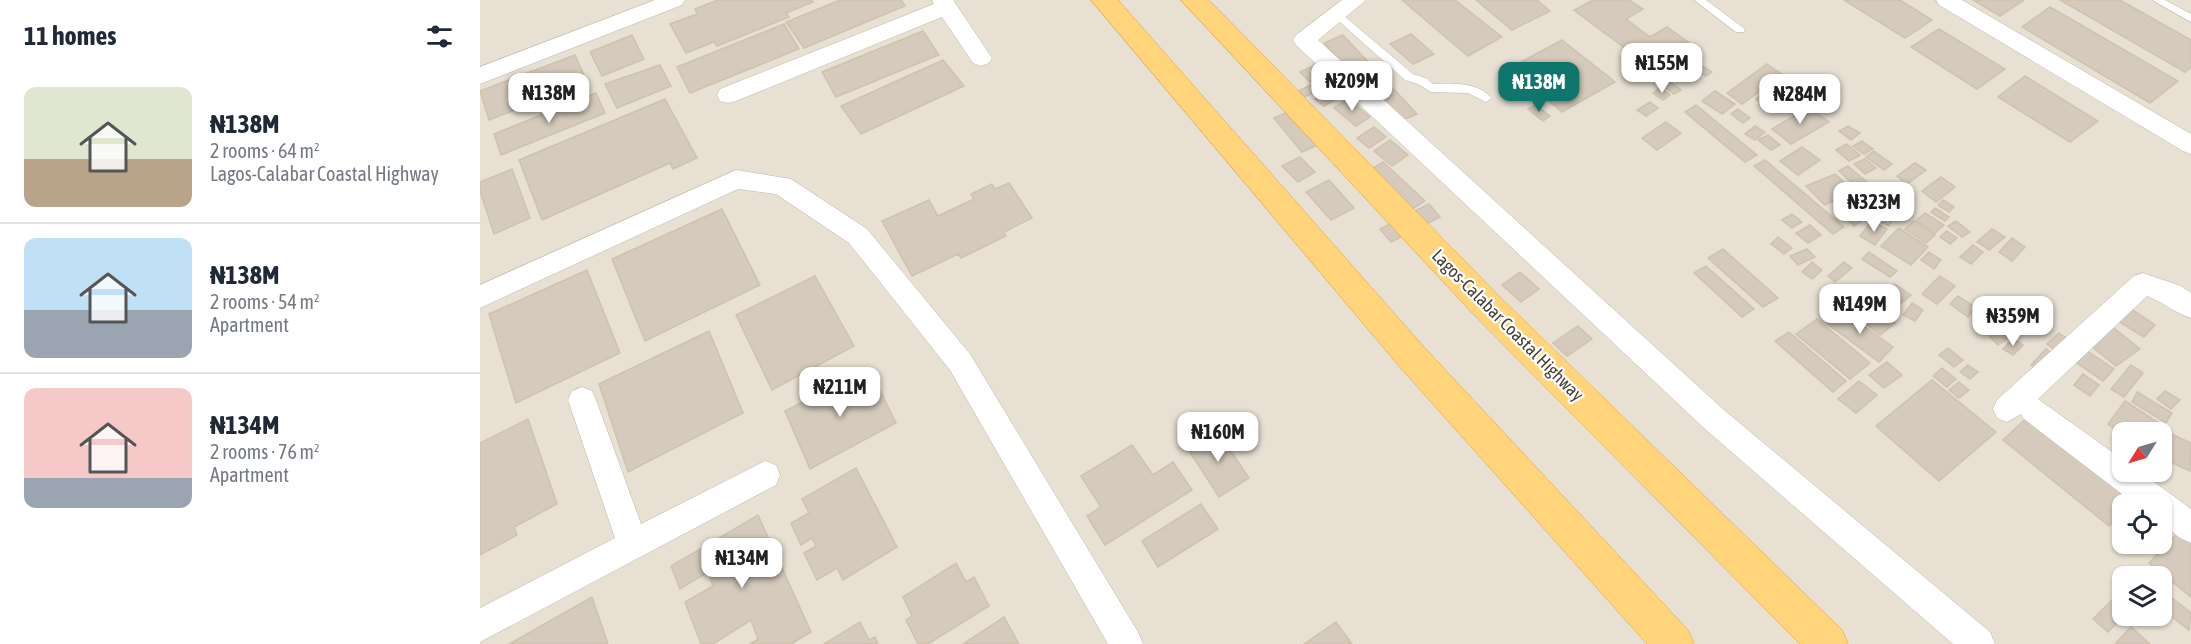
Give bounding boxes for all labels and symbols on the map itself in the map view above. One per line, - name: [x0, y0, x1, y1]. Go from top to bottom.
- pin: ₦155M: [1620, 43, 1704, 94]
- pin: ₦209M: [1310, 61, 1394, 112]
- pin: ₦138M: [1497, 62, 1581, 113]
- pin: ₦138M: [507, 73, 591, 124]
- pin: ₦284M: [1758, 74, 1842, 125]
- pin: ₦323M: [1832, 182, 1916, 233]
- street label: Lagos-Calabar Coastal Highway: [1428, 245, 1588, 405]
- pin: ₦149M: [1818, 284, 1902, 335]
- pin: ₦359M: [1971, 296, 2055, 347]
- pin: ₦211M: [798, 367, 882, 418]
- pin: ₦160M: [1176, 412, 1260, 463]
- north arrow: [2112, 422, 2172, 482]
- pin: ₦134M: [700, 538, 784, 589]

